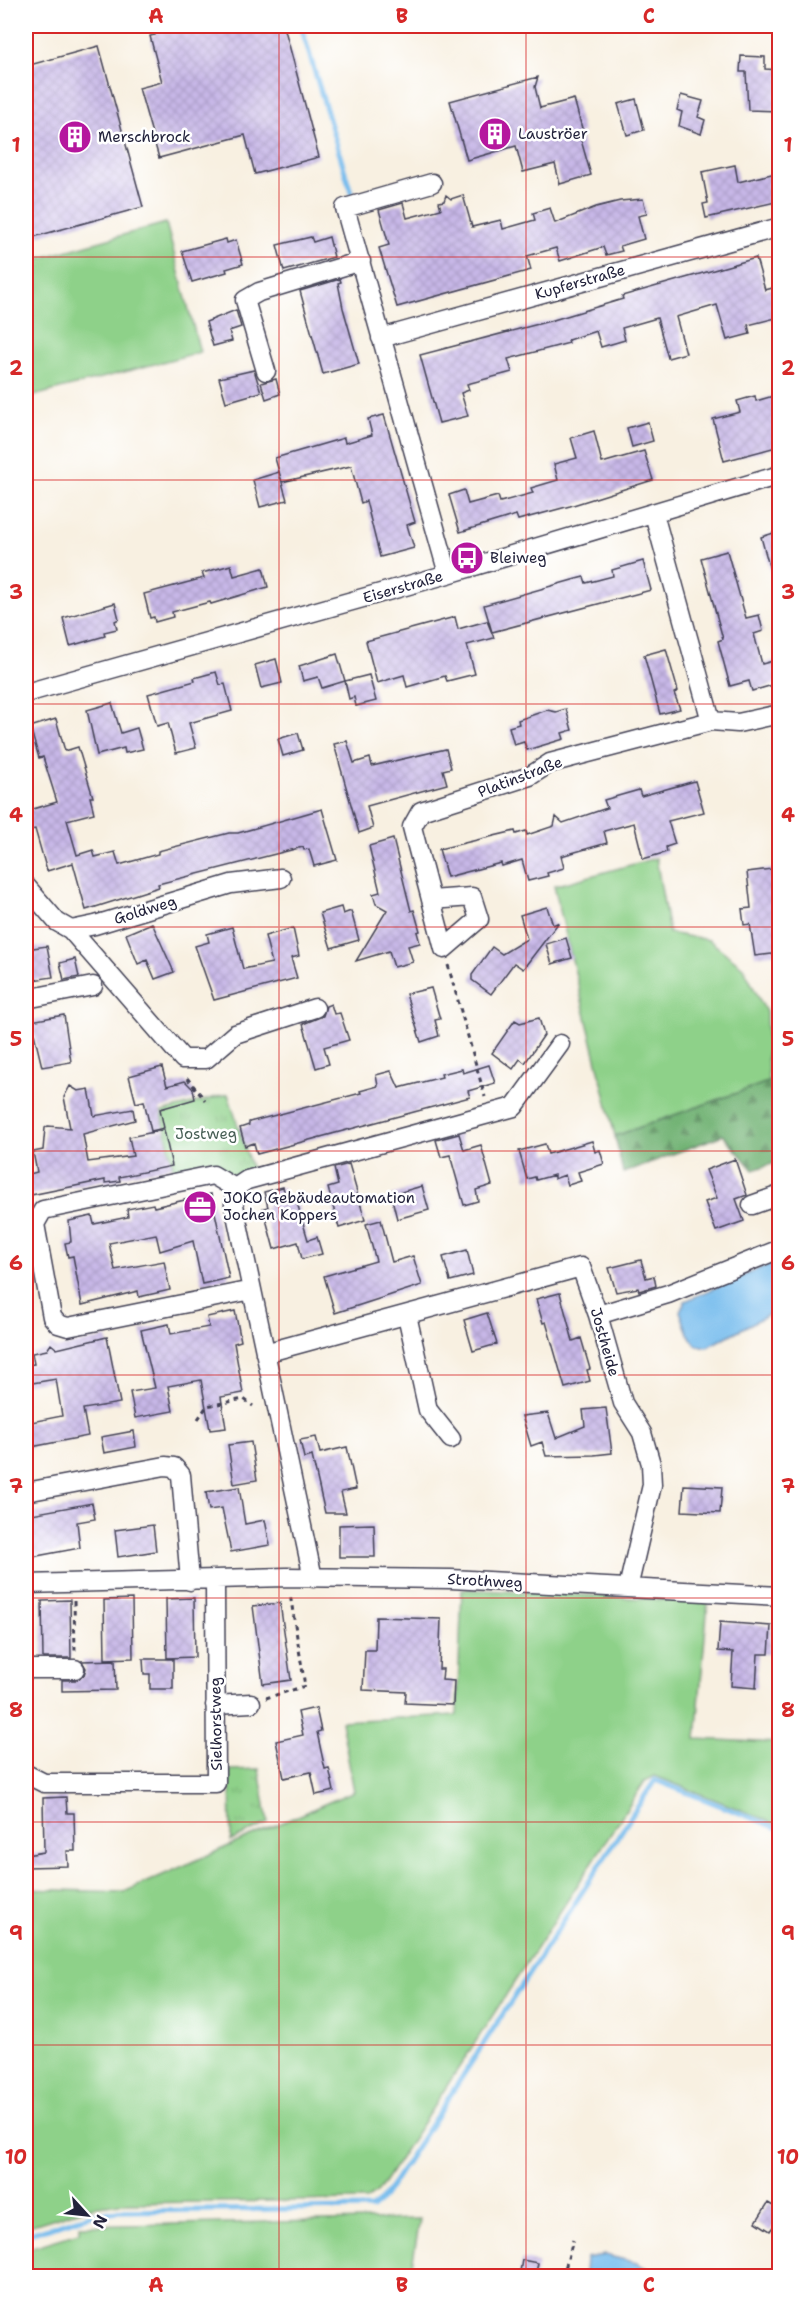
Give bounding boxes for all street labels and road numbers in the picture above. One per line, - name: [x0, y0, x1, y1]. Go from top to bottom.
- street label: Kupferstraße: [533, 260, 627, 304]
- street label: Eiserstraße: [361, 566, 445, 608]
- street label: Platinstraße: [475, 752, 565, 802]
- street label: Goldweg: [111, 891, 179, 929]
- street label: Jostheide: [586, 1305, 624, 1379]
- street label: Strothweg: [447, 1569, 523, 1593]
- street label: Sielhorstweg: [205, 1677, 227, 1771]

